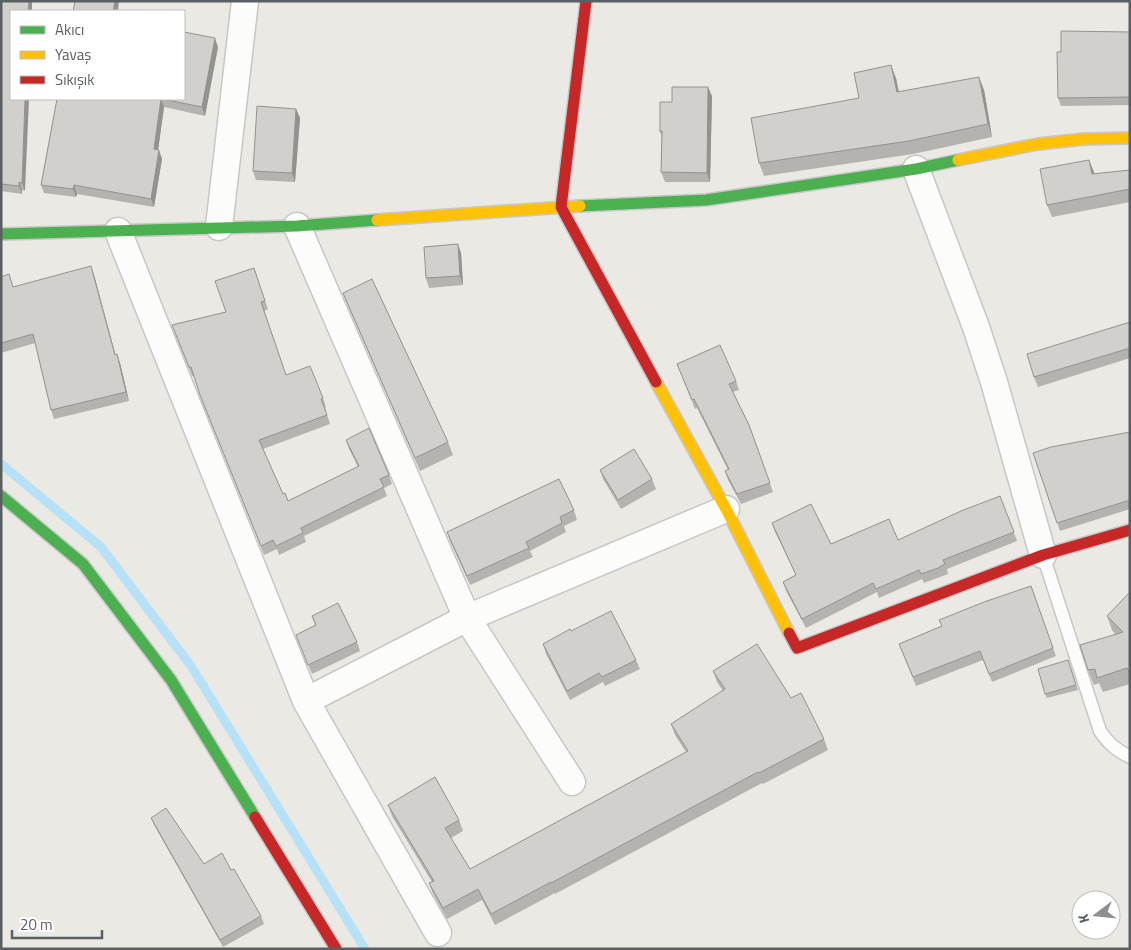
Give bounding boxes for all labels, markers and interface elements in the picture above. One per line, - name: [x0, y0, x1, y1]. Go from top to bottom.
- legend: [10, 10, 185, 100]
- text: Akıcı: [55, 18, 84, 41]
- text: Yavaş: [55, 43, 91, 66]
- text: Sıkışık: [55, 68, 94, 91]
- north arrow: [1071, 890, 1121, 940]
- scale bar: [12, 908, 102, 940]
- text: K: [1072, 911, 1094, 926]
- text: 20 m: [20, 913, 53, 936]

